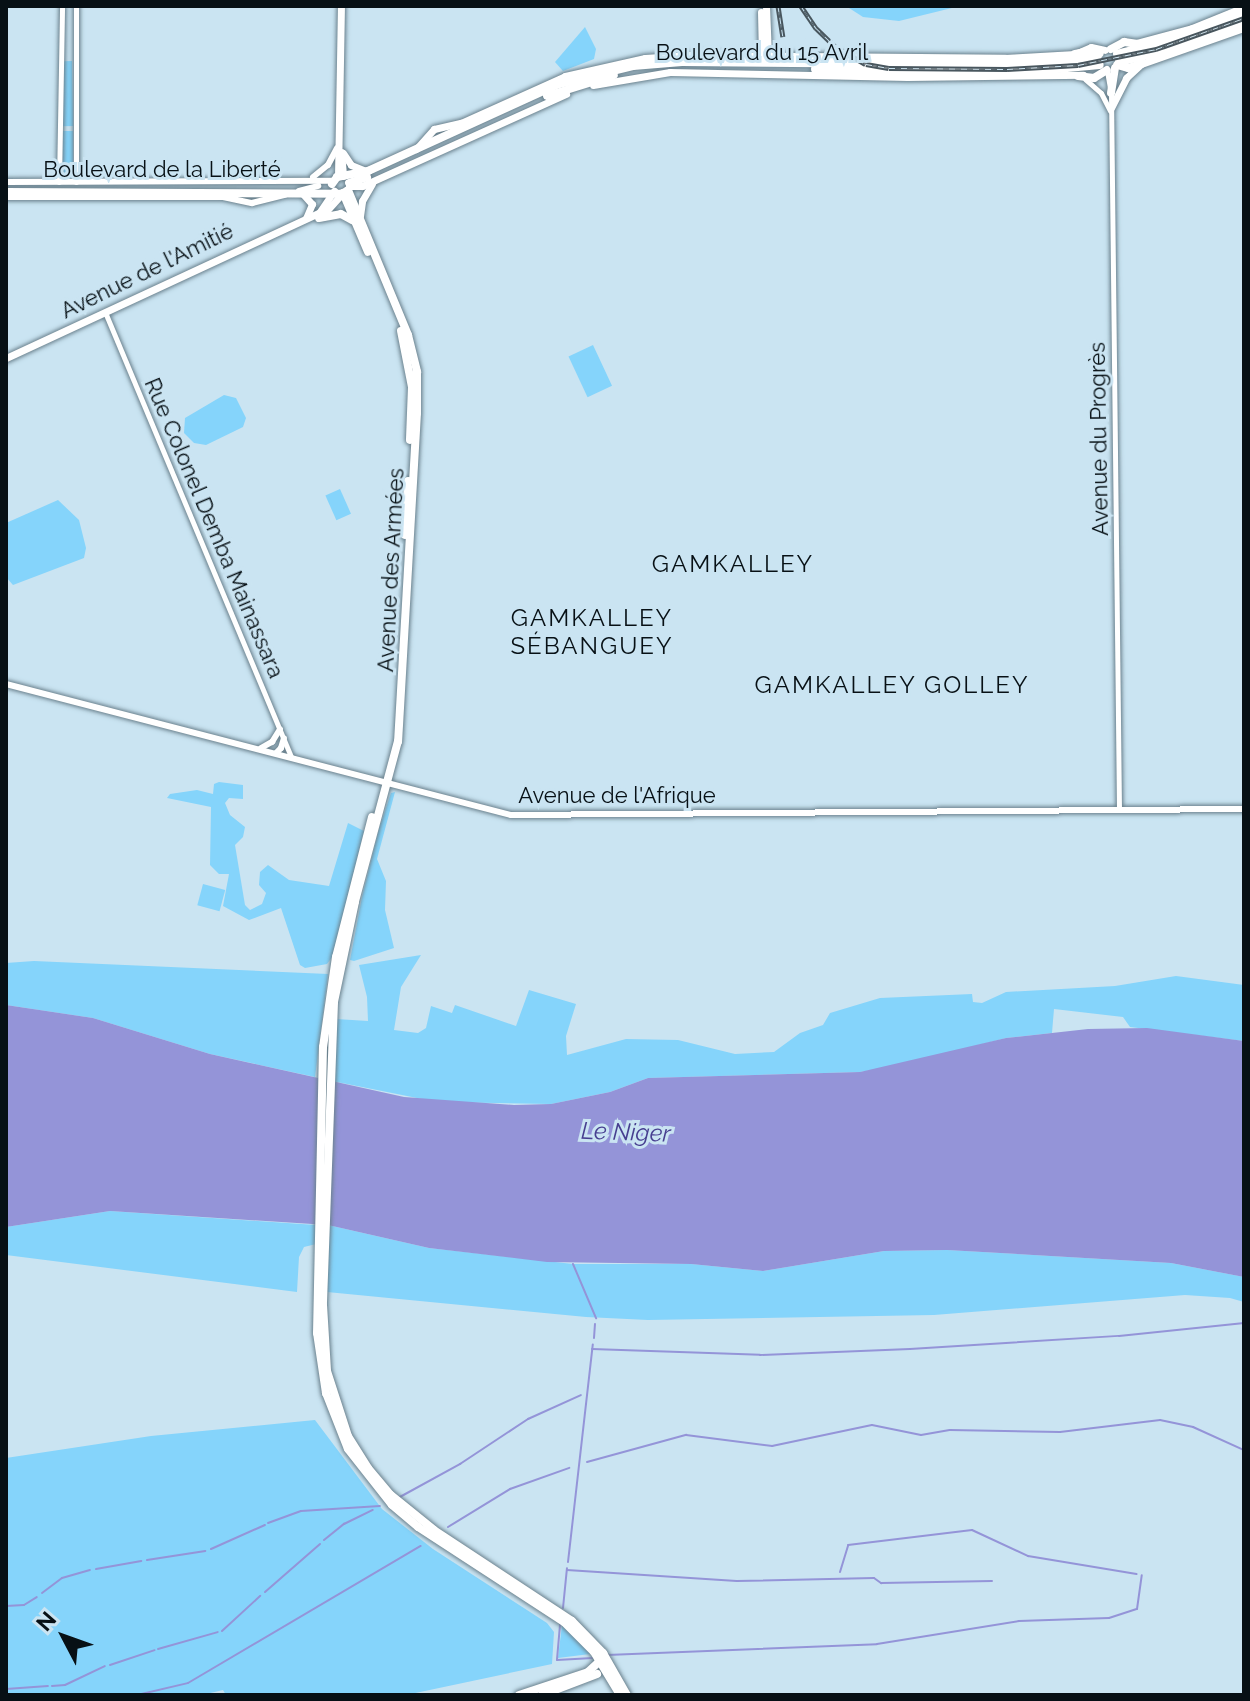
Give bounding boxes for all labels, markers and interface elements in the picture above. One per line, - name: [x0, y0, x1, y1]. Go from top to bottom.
- street label: Boulevard du 15 Avril: [655, 40, 869, 66]
- street label: Boulevard de la Liberté: [43, 157, 281, 183]
- street label: Avenue de l'Amitié: [56, 218, 238, 324]
- street label: Avenue du Progrès: [1084, 342, 1114, 536]
- street label: Rue Colonel Demba Mainassara: [139, 374, 289, 682]
- street label: Avenue des Armées: [372, 467, 410, 673]
- district label: GAMKALLEY: [652, 550, 814, 578]
- district label: GAMKALLEY SÉBANGUEY: [510, 604, 674, 660]
- district label: GAMKALLEY GOLLEY: [754, 671, 1030, 699]
- street label: Avenue de l'Afrique: [518, 783, 716, 809]
- water label: Le Niger: [581, 1116, 671, 1148]
- north arrow: [24, 1597, 104, 1677]
- text: N: [31, 1606, 61, 1636]

